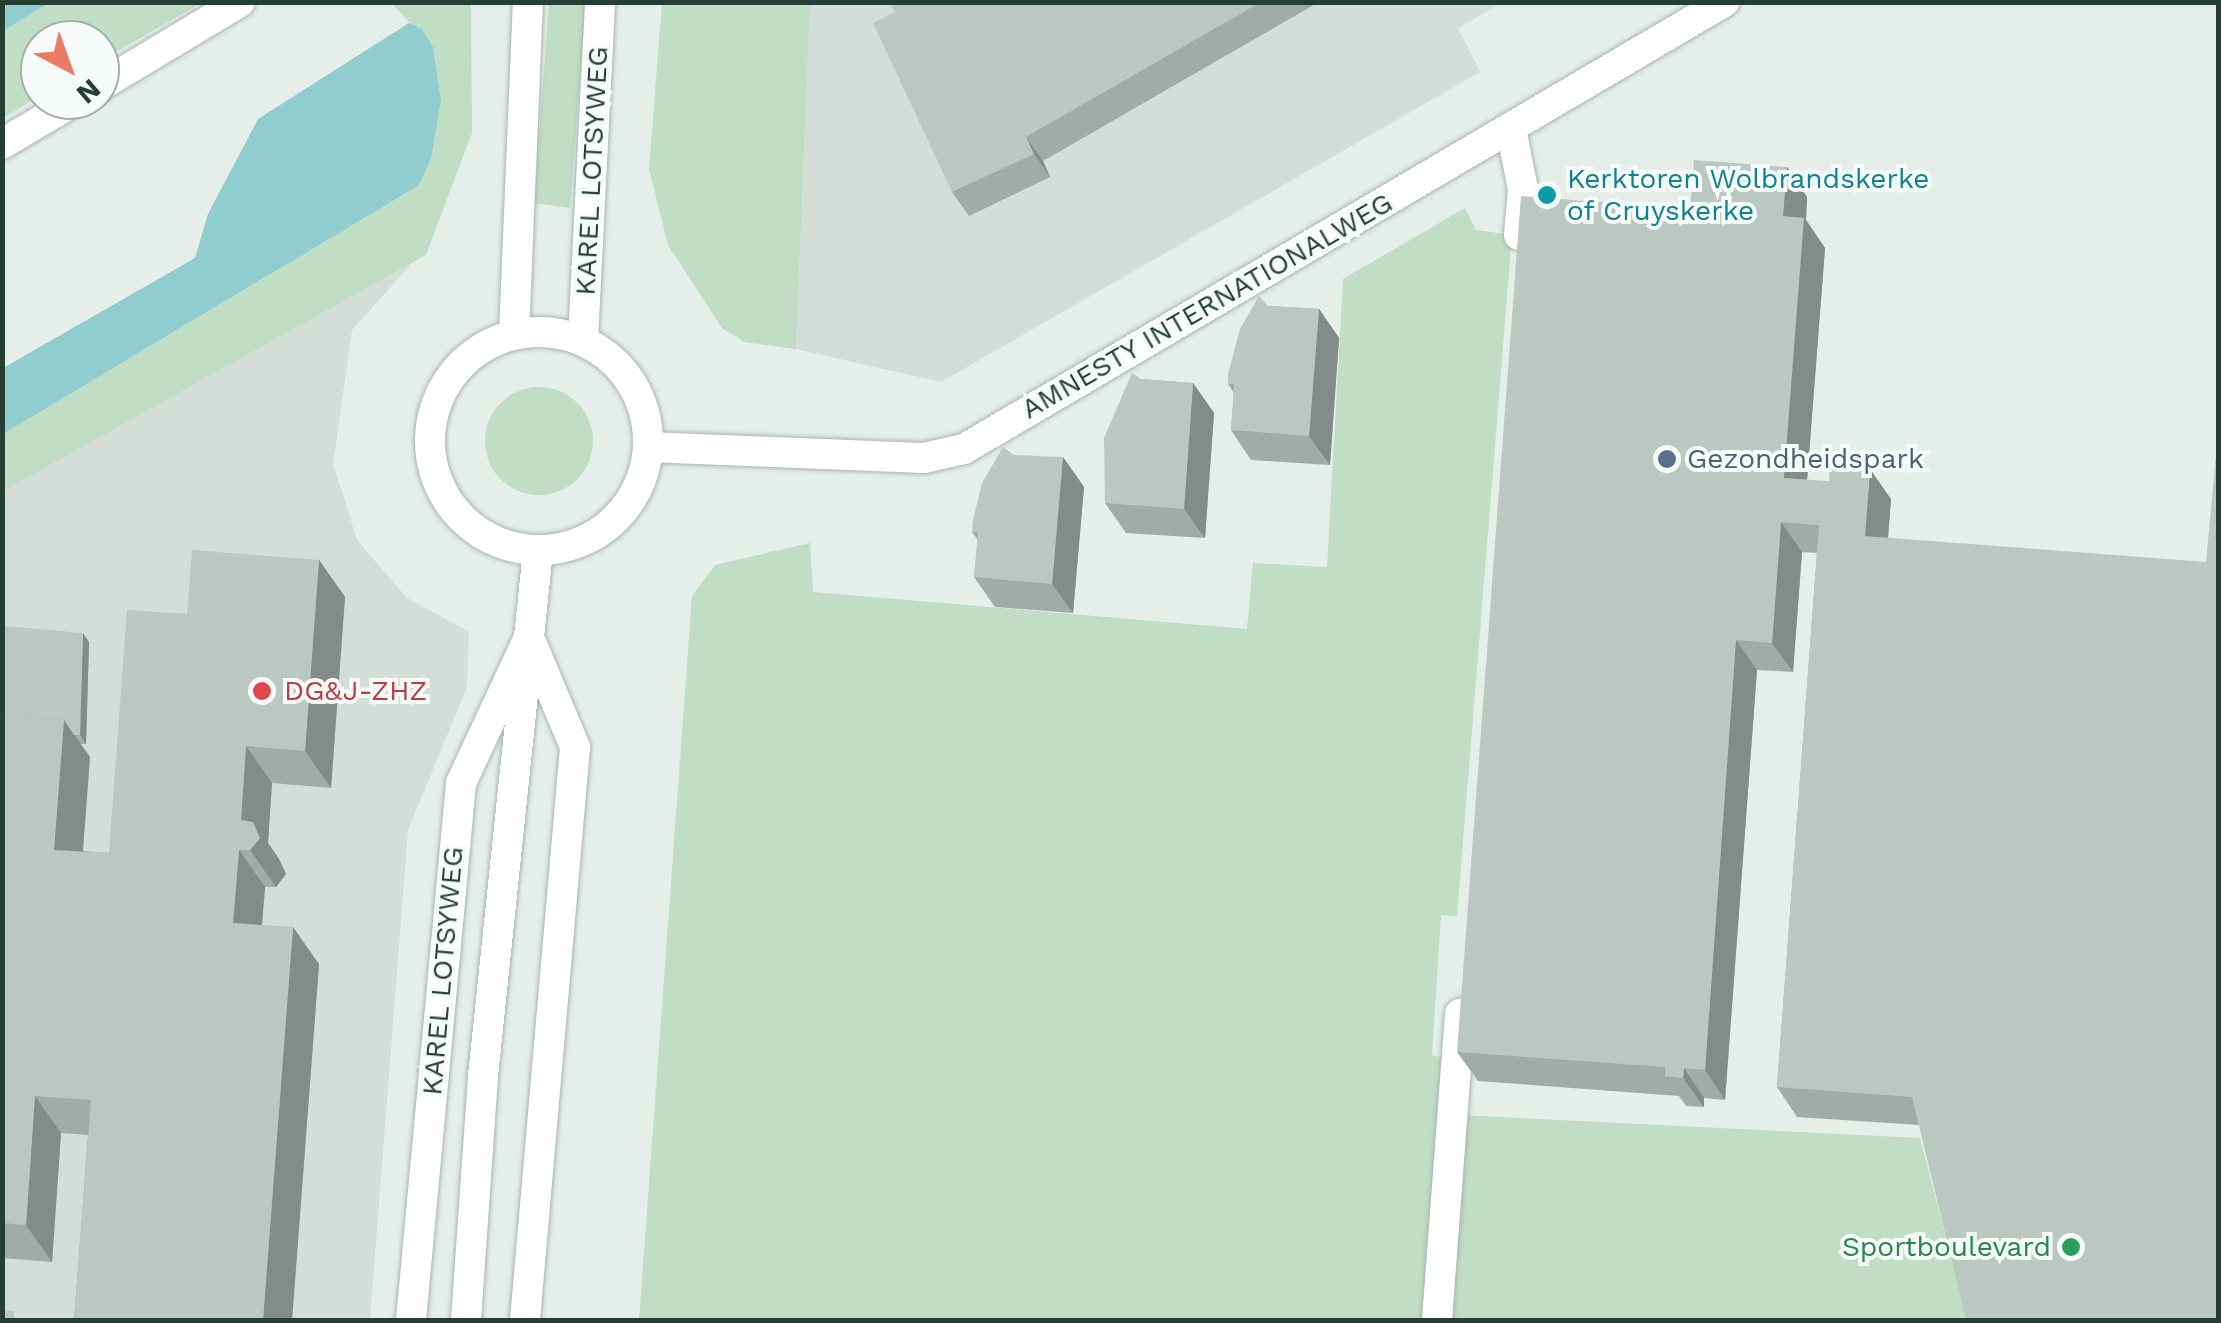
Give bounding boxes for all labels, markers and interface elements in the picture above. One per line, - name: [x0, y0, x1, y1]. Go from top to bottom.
- north arrow: [20, 20, 120, 120]
- street label: KAREL LOTSYWEG: [569, 45, 615, 297]
- text: N: [70, 72, 107, 111]
- place label: Kerktoren Wolbrandskerke of Cruyskerke: [1567, 162, 1930, 228]
- marker: Kerktoren Wolbrandskerke of Cruyskerke: [1536, 184, 1558, 206]
- street label: AMNESTY INTERNATIONALWEG: [1015, 186, 1399, 426]
- place label: Gezondheidspark: [1687, 442, 1924, 476]
- marker: Gezondheidspark: [1656, 448, 1678, 470]
- place label: DG&J-ZHZ: [284, 674, 427, 708]
- marker: DG&J-ZHZ: [249, 678, 275, 704]
- street label: KAREL LOTSYWEG: [415, 845, 471, 1097]
- place label: Sportboulevard: [1842, 1230, 2051, 1264]
- marker: Sportboulevard: [2060, 1236, 2082, 1258]

